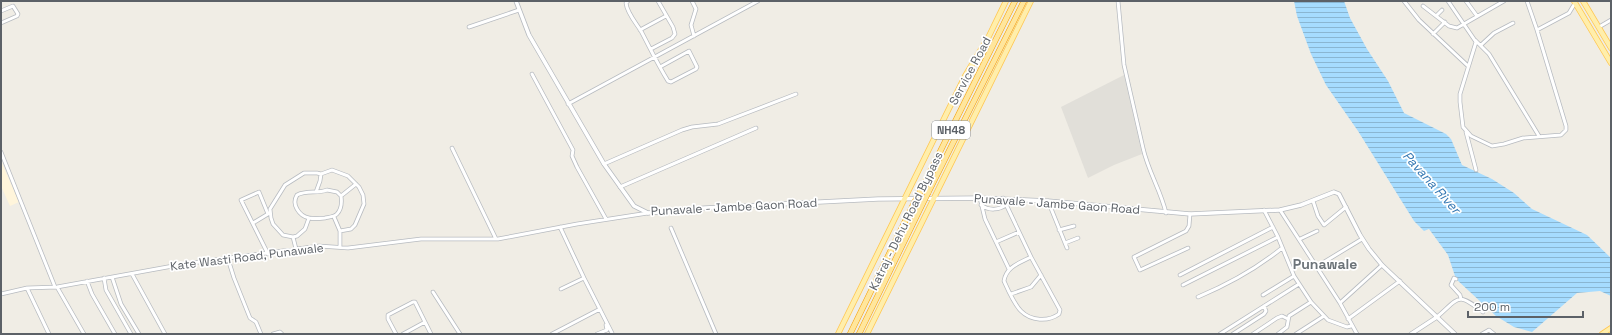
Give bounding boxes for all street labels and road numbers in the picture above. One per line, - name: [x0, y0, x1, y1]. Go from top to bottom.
- street label: Service Road: [945, 34, 995, 108]
- road number: NH48: [932, 121, 970, 139]
- street label: Katraj - Dehu Road Bypass: [865, 149, 947, 293]
- street label: Punavale - Jambe Gaon Road: [973, 190, 1141, 218]
- street label: Punavale - Jambe Gaon Road: [650, 195, 818, 219]
- street label: Kate Wasti Road, Punawale: [169, 240, 325, 274]

